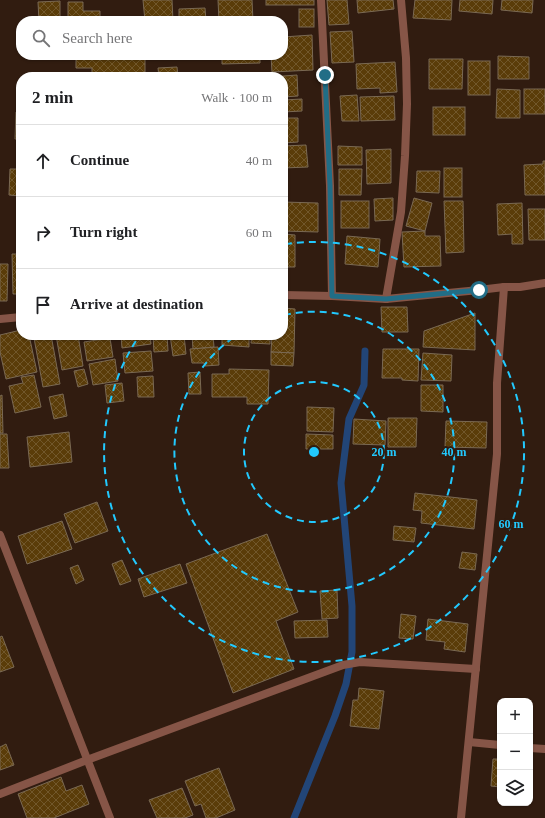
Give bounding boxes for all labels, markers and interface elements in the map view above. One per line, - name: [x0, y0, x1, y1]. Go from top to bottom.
- search box: [16, 16, 288, 60]
- icon: search: [30, 27, 52, 49]
- text: Search here: [62, 30, 132, 46]
- route end: [316, 66, 334, 84]
- text: 2 min: [32, 88, 73, 107]
- text: Walk · 100 m: [201, 90, 272, 105]
- icon: ahead: [32, 150, 54, 172]
- text: Continue: [70, 152, 129, 168]
- text: 40 m: [246, 153, 272, 168]
- icon: right: [32, 222, 54, 244]
- text: Turn right: [70, 224, 137, 240]
- text: 60 m: [246, 225, 272, 240]
- route start: [470, 281, 488, 299]
- icon: arrive: [32, 294, 54, 316]
- text: Arrive at destination: [70, 296, 203, 312]
- centre of rings: [307, 445, 321, 459]
- text: 20 m: [372, 445, 397, 459]
- text: 40 m: [442, 445, 467, 459]
- text: 60 m: [499, 517, 524, 531]
- map controls: [497, 698, 533, 806]
- button: +: [497, 698, 533, 734]
- button: −: [497, 734, 533, 770]
- button: layers: [497, 770, 533, 806]

